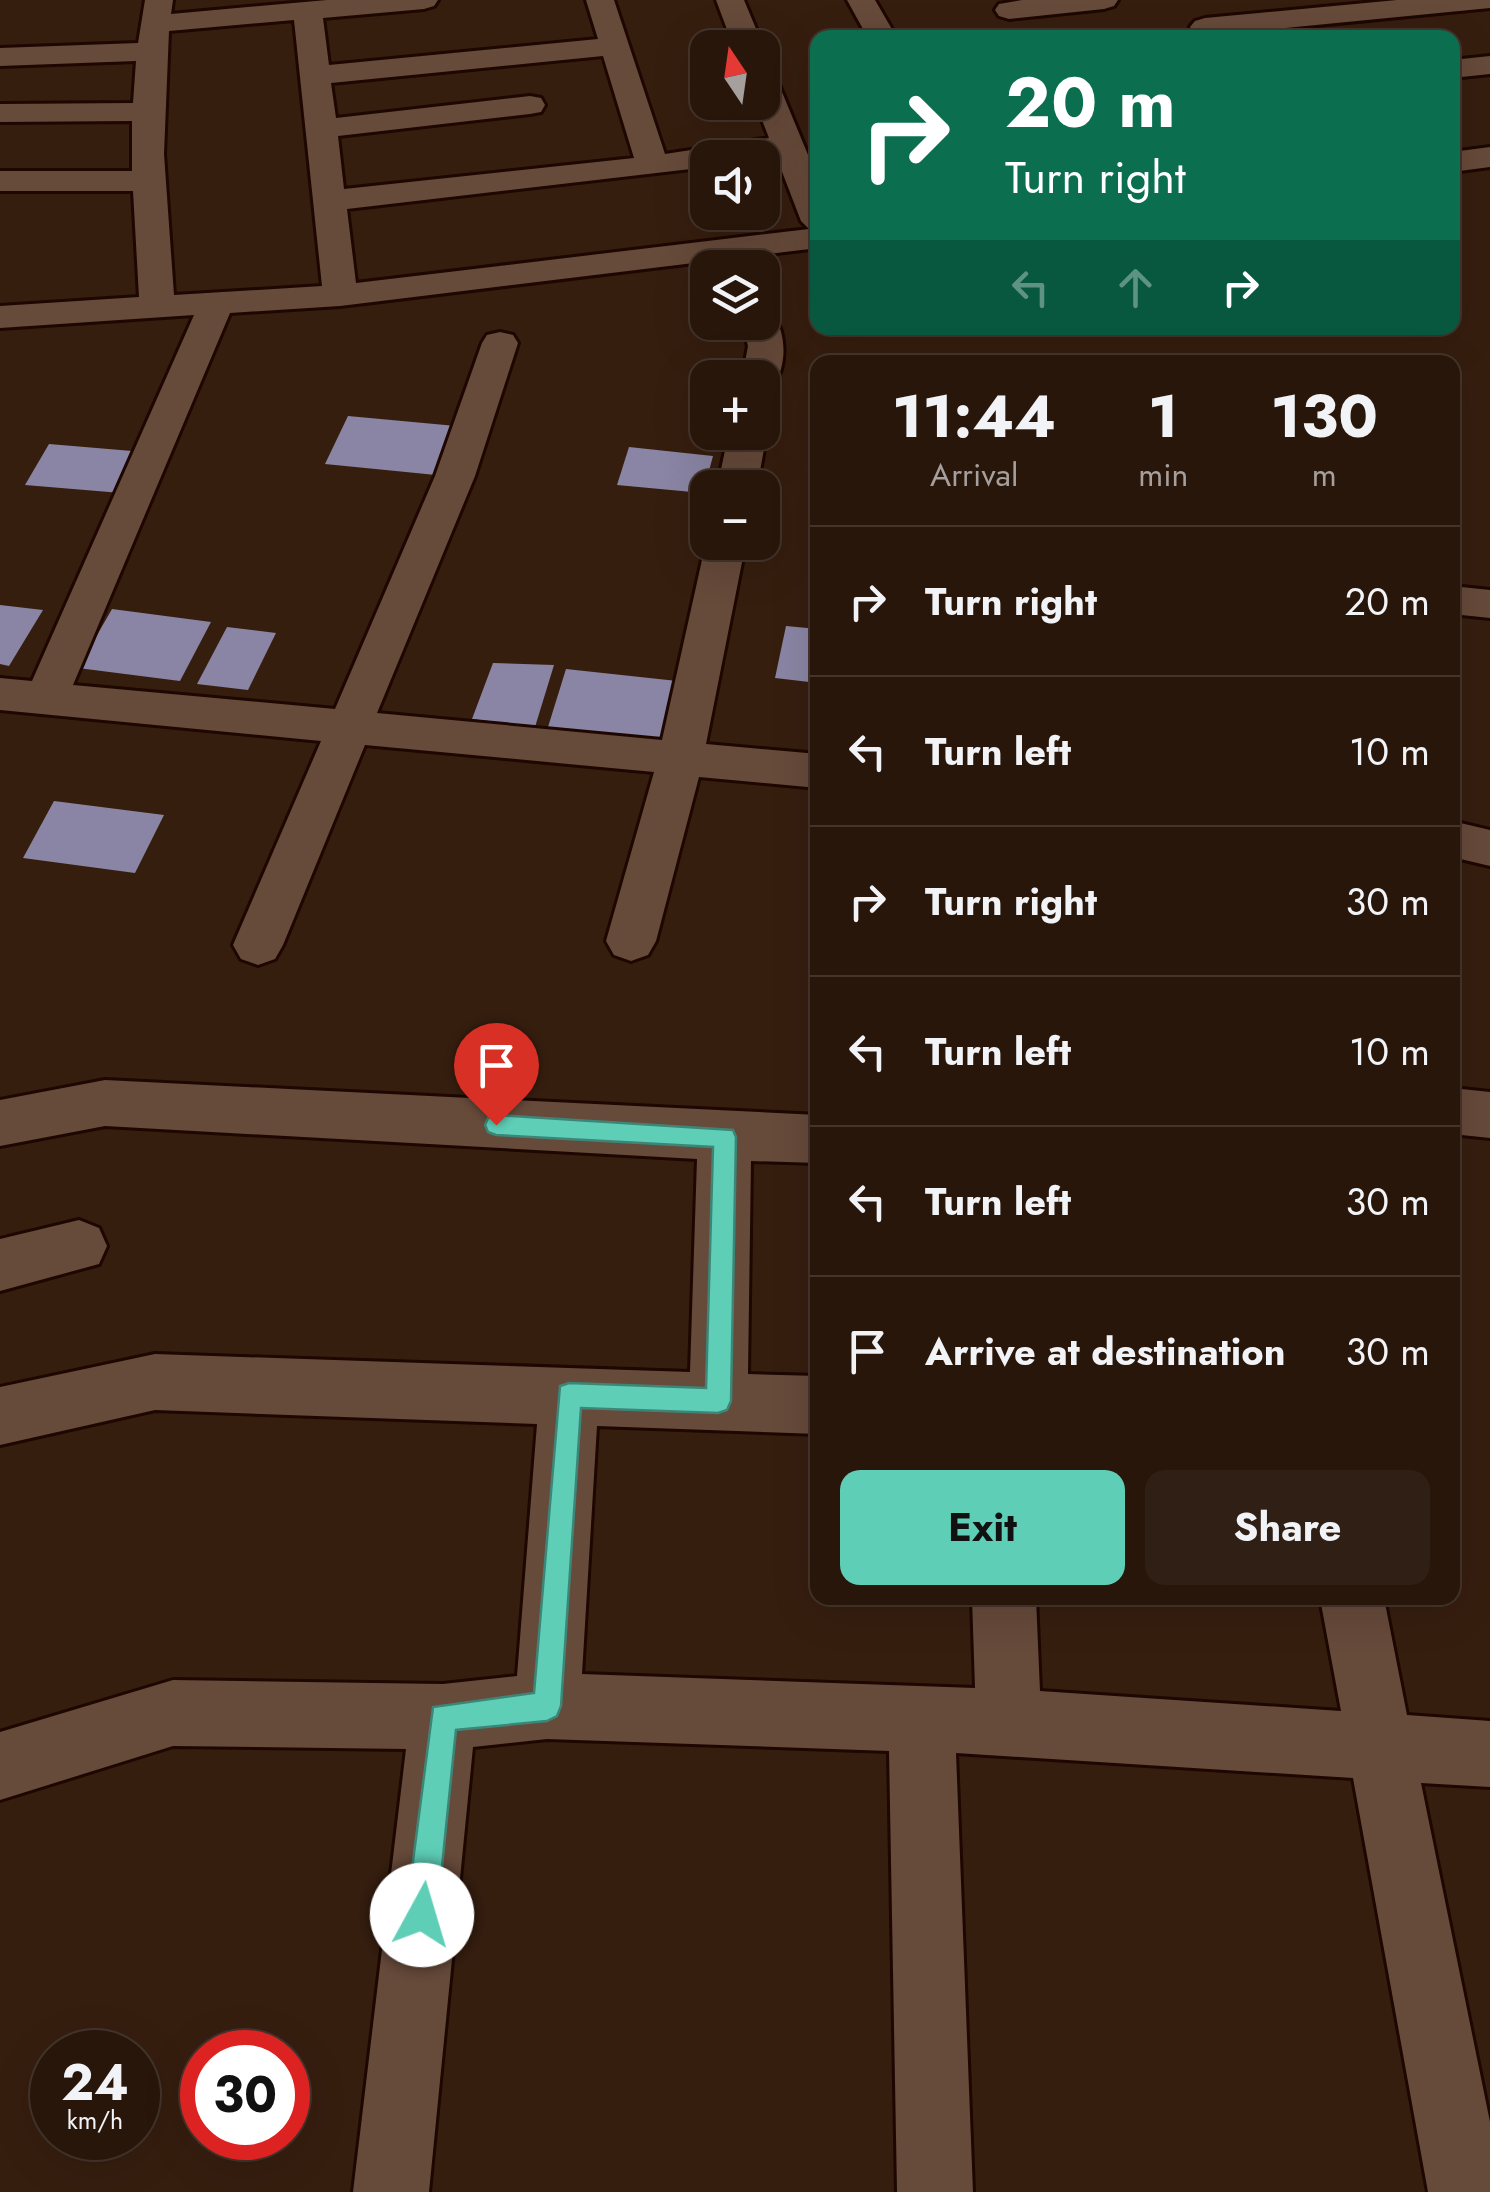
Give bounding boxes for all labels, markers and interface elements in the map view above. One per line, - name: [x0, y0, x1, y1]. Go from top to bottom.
- north arrow: [690, 30, 780, 120]
- map controls: [690, 30, 780, 560]
- text: 20 m: [1005, 52, 1176, 153]
- icon: right: [840, 70, 970, 200]
- button: sound: [690, 140, 780, 230]
- text: Turn right: [1005, 145, 1186, 210]
- button: layers: [690, 250, 780, 340]
- icon: left: [1003, 260, 1058, 315]
- icon: ahead: [1108, 260, 1163, 315]
- icon: right: [1213, 260, 1268, 315]
- button: +: [690, 360, 780, 450]
- text: 11:44: [892, 373, 1056, 460]
- text: 1: [1148, 373, 1179, 460]
- text: 130: [1270, 373, 1378, 460]
- text: Arrival: [930, 452, 1018, 498]
- text: min: [1138, 452, 1188, 498]
- text: m: [1312, 452, 1337, 498]
- button: −: [690, 470, 780, 560]
- icon: right: [840, 574, 895, 629]
- text: Turn right: [925, 574, 1097, 629]
- text: 20 m: [1345, 574, 1430, 629]
- icon: left: [840, 724, 895, 779]
- text: Turn left: [925, 724, 1071, 779]
- text: 10 m: [1349, 724, 1430, 779]
- icon: right: [840, 874, 895, 929]
- text: Turn right: [925, 874, 1097, 929]
- text: 30 m: [1345, 874, 1430, 929]
- pin: [454, 1023, 539, 1126]
- icon: left: [840, 1024, 895, 1079]
- text: Turn left: [925, 1024, 1071, 1079]
- text: 10 m: [1349, 1024, 1430, 1079]
- icon: arrive: [469, 1038, 524, 1093]
- icon: left: [840, 1174, 895, 1229]
- text: Turn left: [925, 1174, 1071, 1229]
- text: 30 m: [1345, 1174, 1430, 1229]
- icon: arrive: [840, 1324, 895, 1379]
- text: Arrive at destination: [925, 1324, 1286, 1379]
- text: 30 m: [1345, 1324, 1430, 1379]
- button: Exit: [840, 1470, 1125, 1585]
- button: Share: [1145, 1470, 1430, 1585]
- position arrow: [370, 1863, 474, 1967]
- speed limit sign: 30: [180, 2030, 310, 2160]
- text: 24: [61, 2046, 129, 2119]
- text: km/h: [67, 2102, 123, 2138]

